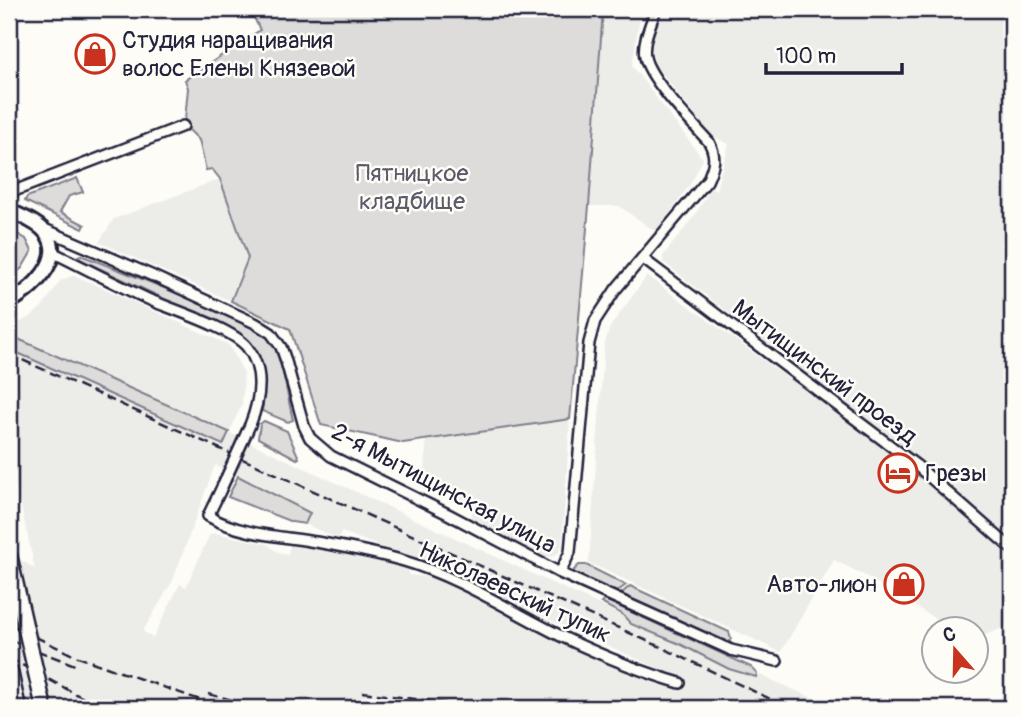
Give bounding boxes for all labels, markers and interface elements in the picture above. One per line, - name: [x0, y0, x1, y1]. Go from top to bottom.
- place label: Студия наращивания волос Елены Князевой: [122, 26, 356, 83]
- scale bar: [766, 32, 902, 76]
- shop icon: Студия наращивания волос Елены Князевой: [74, 33, 116, 75]
- text: 100 m: [776, 43, 836, 70]
- park label: Пятницкое кладбище: [356, 159, 468, 216]
- street label: Мытищинский проезд: [727, 294, 923, 452]
- street label: 2-я Мытищинская улица: [327, 417, 561, 560]
- hotel icon: Грезы: [877, 452, 919, 494]
- place label: Грезы: [925, 459, 987, 488]
- street label: Николаевский тупик: [414, 535, 615, 650]
- shop icon: Авто-лион: [883, 563, 925, 605]
- place label: Авто-лион: [766, 570, 877, 599]
- north arrow: [920, 616, 990, 686]
- text: С: [940, 622, 959, 648]

